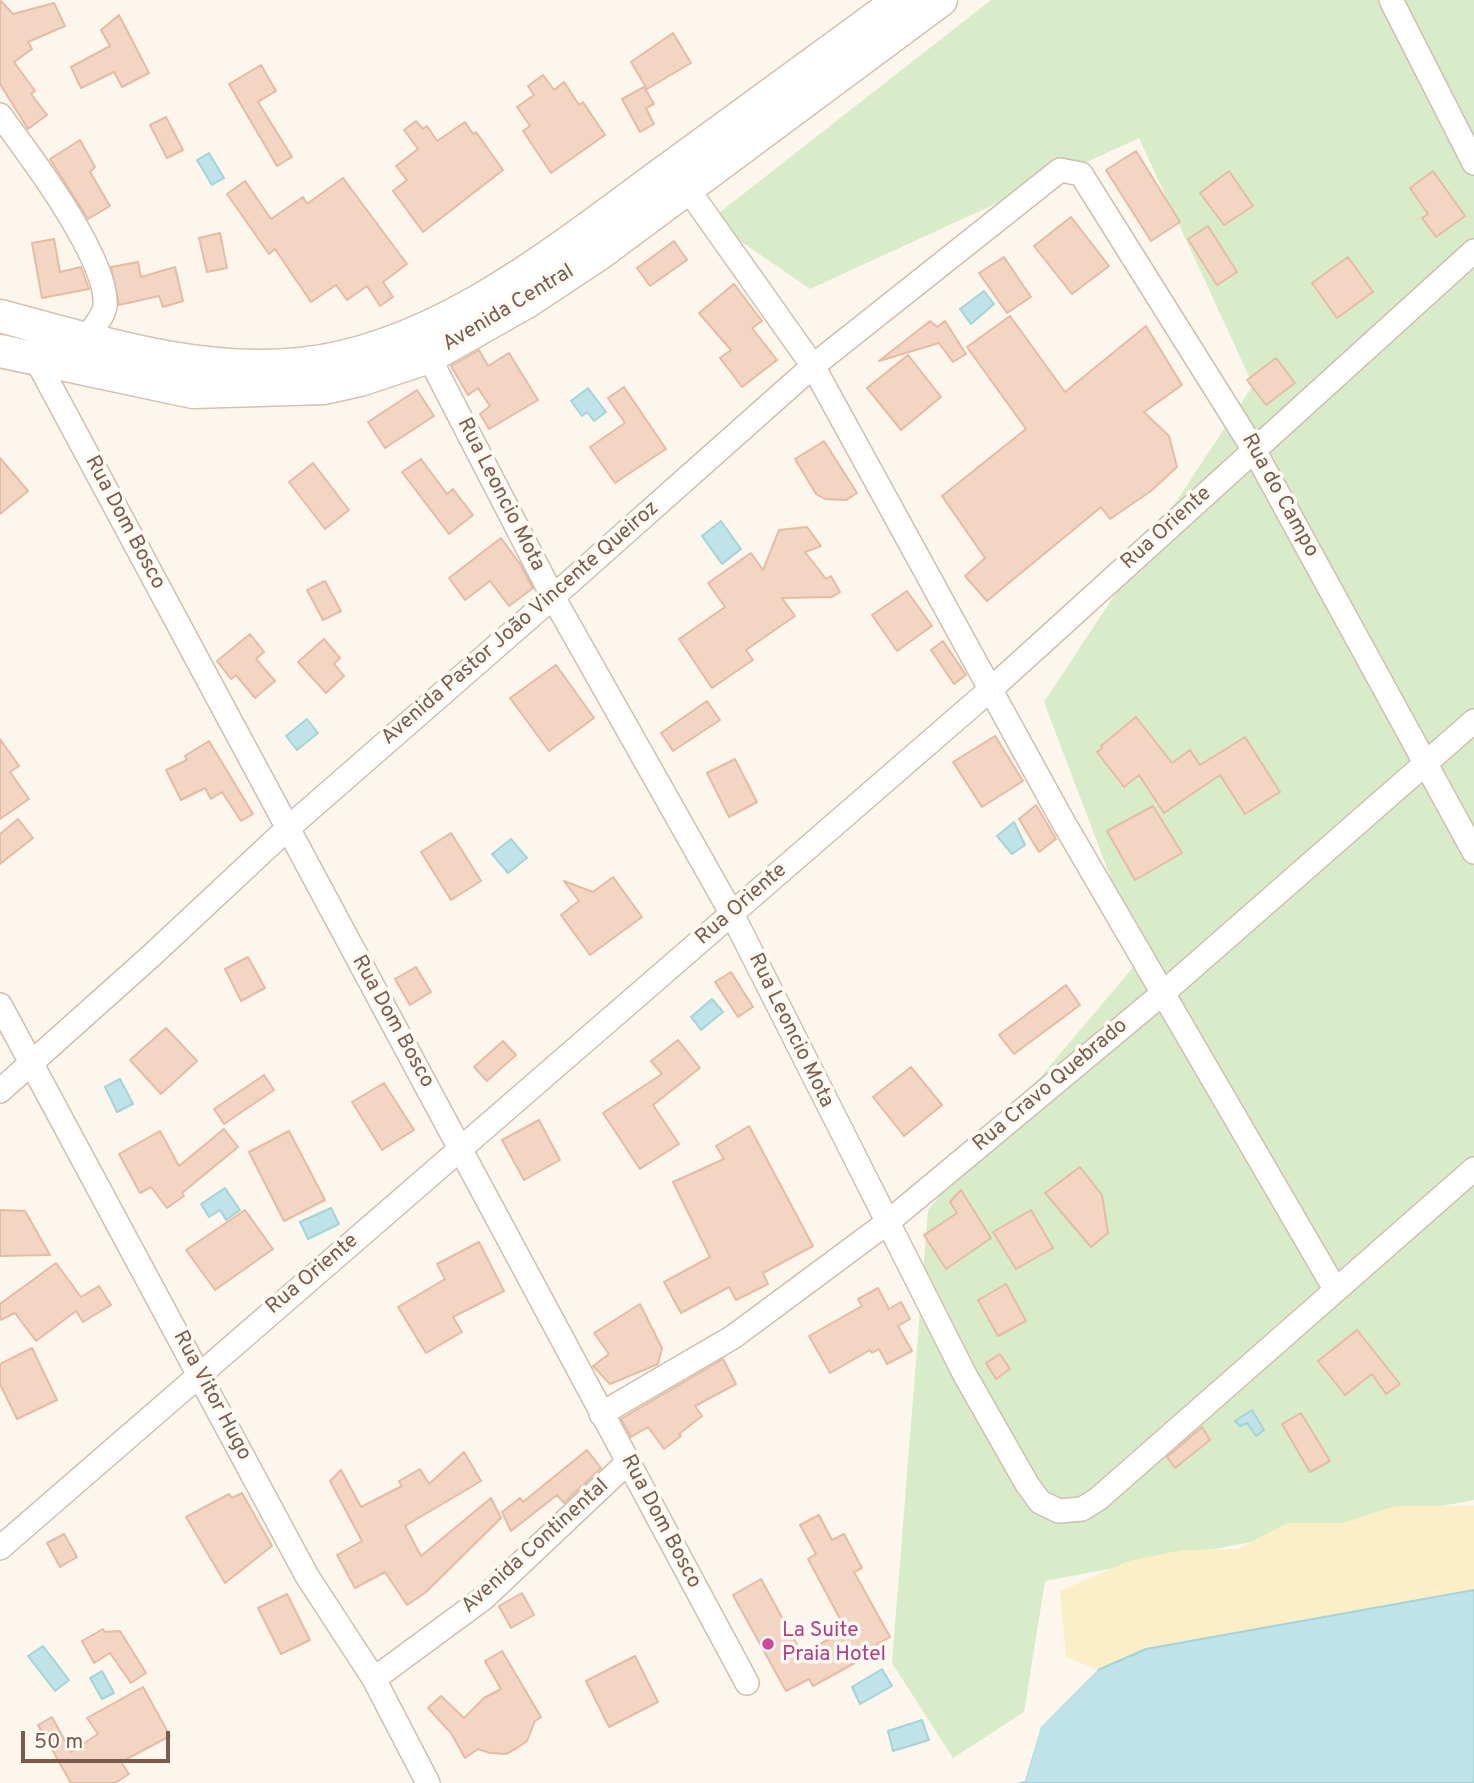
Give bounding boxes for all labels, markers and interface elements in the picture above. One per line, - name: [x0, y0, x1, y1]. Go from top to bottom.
- street label: Avenida Central: [439, 260, 579, 358]
- street label: Rua Leoncio Mota: [451, 414, 549, 576]
- street label: Rua do Campo: [1235, 430, 1323, 562]
- street label: Rua Dom Bosco: [78, 452, 170, 594]
- street label: Rua Oriente: [1117, 482, 1217, 576]
- street label: Avenida Pastor João Vincente Queiroz: [377, 497, 665, 751]
- street label: Rua Oriente: [691, 859, 793, 951]
- street label: Rua Leoncio Mota: [742, 950, 838, 1112]
- street label: Rua Dom Bosco: [345, 951, 439, 1093]
- street label: Rua Cravo Quebrado: [969, 1014, 1133, 1158]
- street label: Rua Oriente: [262, 1229, 364, 1321]
- street label: Rua Vitor Hugo: [166, 1327, 256, 1465]
- street label: Rua Dom Bosco: [614, 1451, 706, 1593]
- street label: Avenida Continental: [457, 1474, 615, 1620]
- place label: La Suite Praia Hotel: [782, 1619, 886, 1669]
- marker: La Suite Praia Hotel: [760, 1636, 776, 1652]
- scale bar: [24, 1716, 173, 1760]
- text: 50 m: [34, 1729, 83, 1756]

